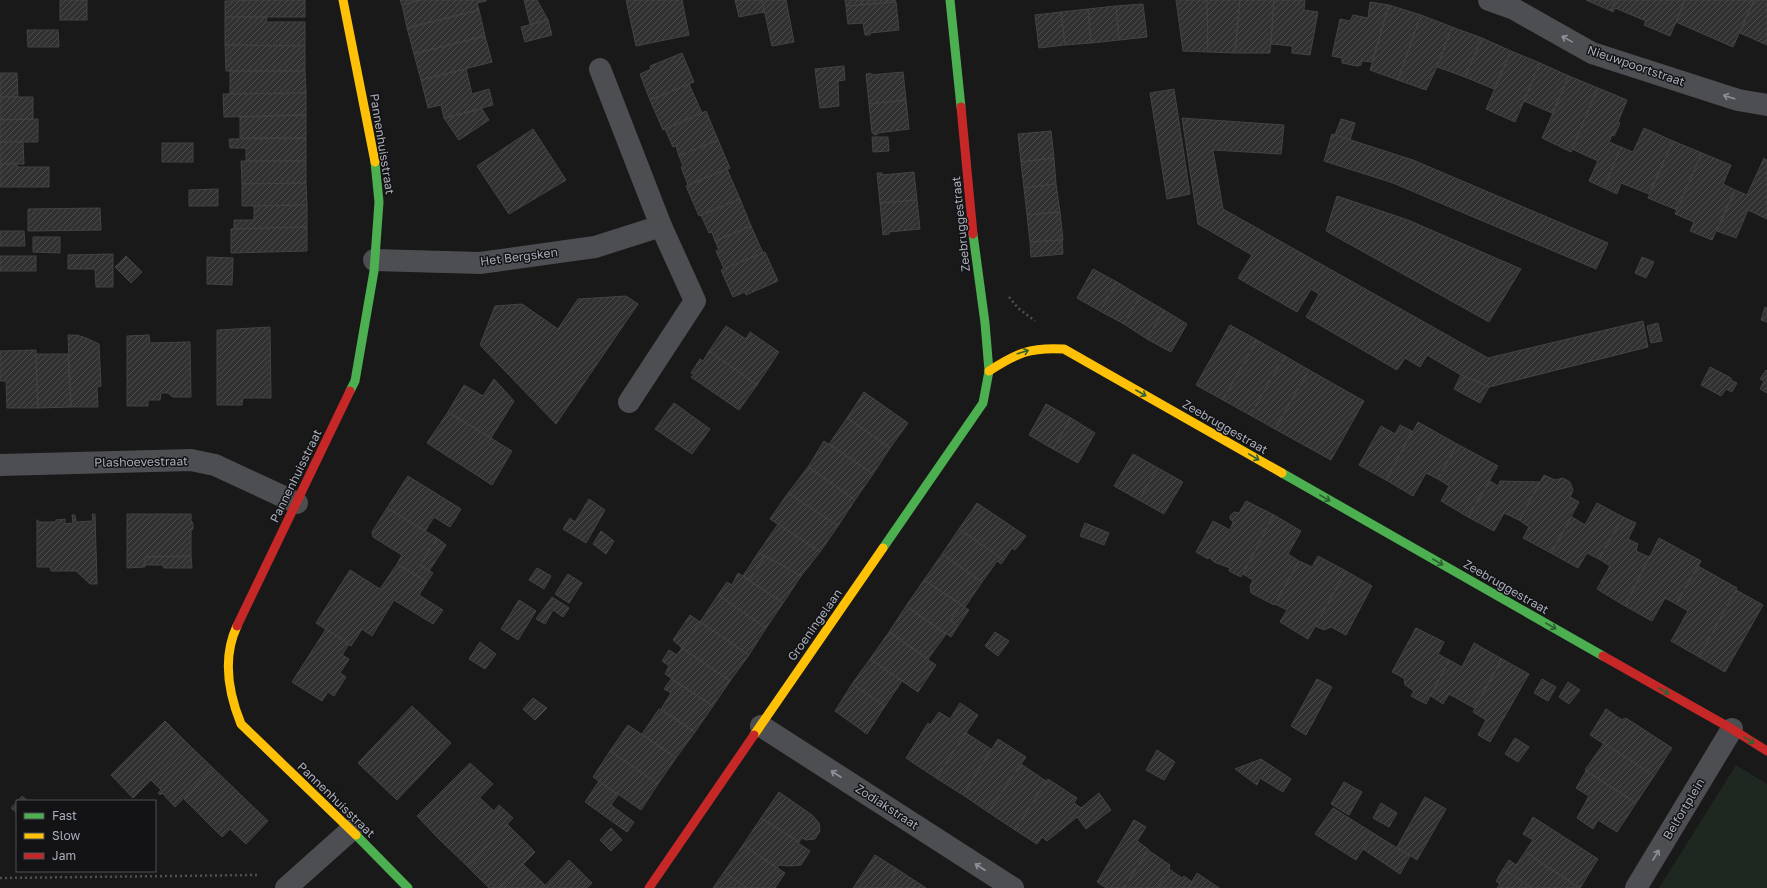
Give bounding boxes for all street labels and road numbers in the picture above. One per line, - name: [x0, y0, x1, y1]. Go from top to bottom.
- street label: Nieuwpoortstraat: [1586, 42, 1687, 89]
- street label: Pannenhuisstraat: [367, 92, 398, 196]
- street label: Zeebruggestraat: [948, 175, 973, 273]
- street label: Het Bergsken: [479, 244, 559, 269]
- street label: Zeebruggestraat: [1180, 396, 1271, 457]
- street label: Pannenhuisstraat: [266, 427, 325, 525]
- street label: Plashoevestraat: [94, 453, 188, 470]
- street label: Zeebruggestraat: [1461, 556, 1552, 617]
- street label: Groeningelaan: [784, 586, 845, 664]
- street label: Pannenhuisstraat: [295, 759, 378, 841]
- street label: Belfortplein: [1660, 776, 1708, 842]
- street label: Zodiakstraat: [853, 781, 922, 833]

